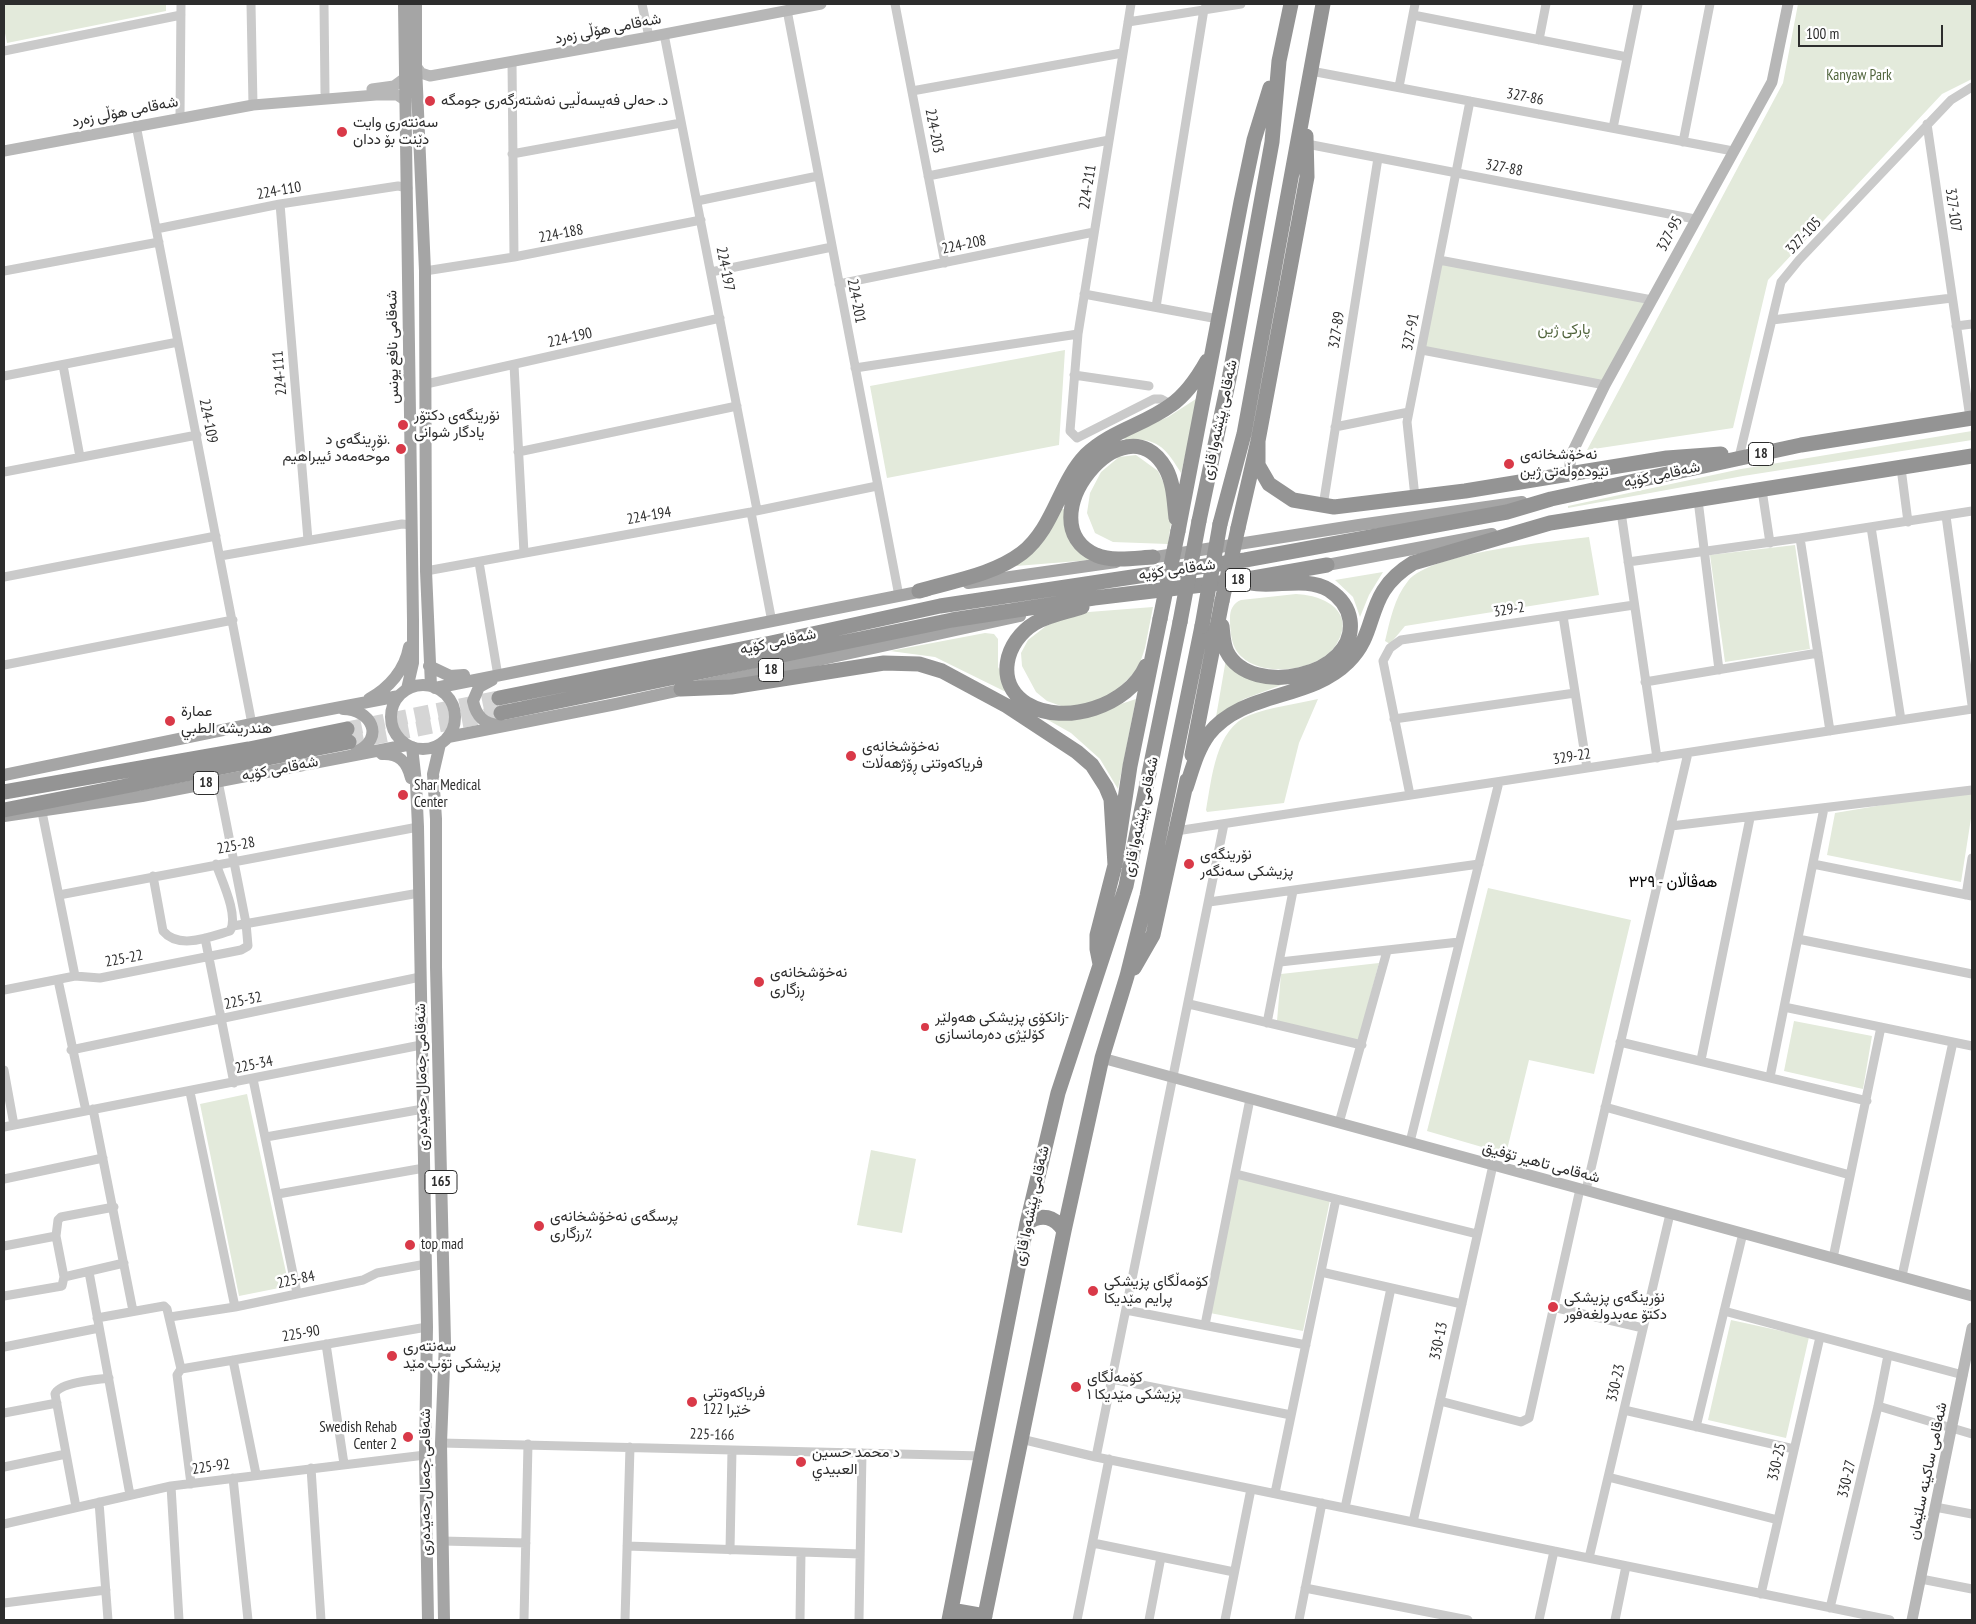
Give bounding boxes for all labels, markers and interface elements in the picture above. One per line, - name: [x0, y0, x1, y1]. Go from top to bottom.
- street label: شەقامی هۆڵی زەرد: [553, 10, 663, 48]
- scale bar: [1801, 15, 1946, 47]
- text: 100 m: [1806, 24, 1839, 43]
- park label: Kanyaw Park: [1826, 67, 1892, 85]
- street label: 327-86: [1505, 85, 1545, 109]
- place label: د. حەلی فەیسەڵیی نەشتەرگەری جومگە: [441, 92, 668, 110]
- street label: شەقامی هۆڵی زەرد: [70, 93, 180, 131]
- marker: د. حەلی فەیسەڵیی نەشتەرگەری جومگە: [423, 94, 437, 108]
- street label: 224-203: [921, 107, 947, 155]
- place label: سەنتەری وایت دێنت بۆ ددان: [353, 114, 438, 149]
- marker: سەنتەری وایت دێنت بۆ ددان: [335, 125, 349, 139]
- street label: 327-88: [1484, 156, 1524, 180]
- street label: 224-211: [1076, 163, 1100, 211]
- street label: 224-110: [255, 178, 303, 204]
- street label: 327-107: [1941, 187, 1965, 233]
- street label: 327-95: [1653, 213, 1687, 255]
- street label: 327-105: [1782, 214, 1826, 258]
- street label: 224-188: [537, 221, 585, 247]
- street label: 224-208: [940, 232, 988, 258]
- street label: 224-197: [712, 245, 738, 293]
- street label: 224-201: [843, 277, 869, 325]
- street label: شەقامی نافع یونس: [383, 290, 403, 404]
- street label: 327-89: [1325, 310, 1349, 350]
- street label: 327-91: [1399, 312, 1423, 352]
- park label: پارکی ژین: [1537, 321, 1591, 339]
- street label: 224-190: [546, 324, 594, 352]
- street label: 224-111: [269, 350, 291, 396]
- street label: شەقامی پێشەوا قازی: [1198, 358, 1242, 482]
- street label: 224-109: [195, 397, 221, 445]
- place label: نۆرینگەی دکتۆر یادگار شوانی: [414, 407, 500, 442]
- marker: نۆرینگەی دکتۆر یادگار شوانی: [396, 418, 410, 432]
- place label: نۆڕینگەی د. موحەمەد ئیبراهیم: [283, 431, 390, 466]
- marker: نۆڕینگەی د. موحەمەد ئیبراهیم: [394, 442, 408, 456]
- road number: 18: [1748, 442, 1774, 466]
- place label: نەخۆشخانەی نێودەوڵەتی ژین: [1520, 446, 1609, 481]
- marker: نەخۆشخانەی نێودەوڵەتی ژین: [1502, 457, 1516, 471]
- street label: شەقامی کۆیە: [1622, 458, 1702, 492]
- street label: 224-194: [625, 503, 673, 529]
- street label: شەقامی کۆیە: [1137, 556, 1217, 584]
- road number: 18: [1226, 568, 1250, 592]
- street label: 329-2: [1492, 599, 1526, 621]
- street label: شەقامی کۆیە: [738, 625, 818, 659]
- road number: 18: [758, 658, 784, 682]
- place label: عمارة هندريشه الطبي: [181, 703, 272, 738]
- marker: عمارة هندريشه الطبي: [163, 714, 177, 728]
- place label: نەخۆشخانەی فریاکەوتنی ڕۆژهەڵات: [862, 738, 983, 773]
- street label: 329-22: [1552, 745, 1592, 769]
- marker: نەخۆشخانەی فریاکەوتنی ڕۆژهەڵات: [844, 749, 858, 763]
- street label: شەقامی کۆیە: [240, 753, 320, 785]
- street label: شەقامی پێشەوا قازی: [1119, 755, 1163, 879]
- road number: 18: [194, 771, 218, 794]
- place label: Shar Medical Center: [414, 777, 481, 812]
- marker: Shar Medical Center: [396, 788, 410, 802]
- street label: 225-28: [216, 834, 256, 858]
- place label: نۆرینگەی پزیشکی سەنگەر: [1200, 846, 1293, 881]
- marker: نۆرینگەی پزیشکی سەنگەر: [1182, 857, 1196, 871]
- district label: هەڤاڵان - ٣٢٩: [1629, 872, 1717, 892]
- street label: 225-22: [104, 947, 144, 971]
- place label: نەخۆشخانەی ڕزگاری: [770, 964, 847, 999]
- marker: نەخۆشخانەی ڕزگاری: [752, 975, 766, 989]
- street label: 225-32: [222, 988, 264, 1014]
- street label: شەقامی جەمال حەیدەری: [412, 1003, 432, 1151]
- place label: زانکۆی پزیشکی هەولێر- کۆلێژی دەرمانسازی: [935, 1009, 1069, 1044]
- marker: زانکۆی پزیشکی هەولێر- کۆلێژی دەرمانسازی: [919, 1021, 931, 1033]
- street label: 225-34: [233, 1052, 275, 1078]
- street label: شەقامی تاهیر تۆفیق: [1480, 1139, 1602, 1187]
- street label: شەقامی پێشەوا قازی: [1010, 1144, 1054, 1268]
- road number: 165: [425, 1170, 457, 1194]
- place label: پرسگەی نەخۆشخانەی رزگاری٪: [550, 1208, 678, 1243]
- marker: پرسگەی نەخۆشخانەی رزگاری٪: [532, 1219, 546, 1233]
- place label: top mad: [421, 1236, 463, 1254]
- marker: top mad: [403, 1238, 417, 1252]
- street label: 225-84: [275, 1267, 317, 1293]
- place label: کۆمەڵگای پزیشکی پرایم مێدیکا: [1104, 1273, 1208, 1308]
- marker: کۆمەڵگای پزیشکی پرایم مێدیکا: [1086, 1284, 1100, 1298]
- place label: نۆرینگەی پزیشکی دکتۆ عەبدولغەفور: [1564, 1289, 1667, 1324]
- marker: نۆرینگەی پزیشکی دکتۆ عەبدولغەفور: [1546, 1300, 1560, 1314]
- street label: 330-13: [1426, 1320, 1452, 1362]
- street label: 225-90: [281, 1322, 321, 1346]
- place label: سەنتەری پزیشکی تۆپ مێد: [403, 1338, 501, 1373]
- marker: سەنتەری پزیشکی تۆپ مێد: [385, 1349, 399, 1363]
- street label: 330-23: [1603, 1362, 1629, 1404]
- place label: کۆمەڵگای پزیشکی مێدیکا ١: [1087, 1369, 1181, 1404]
- marker: کۆمەڵگای پزیشکی مێدیکا ١: [1069, 1380, 1083, 1394]
- place label: فریاکەوتنی خێرا 122: [703, 1384, 765, 1419]
- marker: فریاکەوتنی خێرا 122: [685, 1395, 699, 1409]
- street label: شەقامی ساکینە سلێمان: [1905, 1401, 1951, 1541]
- street label: شەقامی جەمال حەیدەری: [417, 1408, 435, 1556]
- place label: Swedish Rehab Center 2: [319, 1419, 397, 1454]
- street label: 225-166: [689, 1425, 735, 1445]
- marker: Swedish Rehab Center 2: [401, 1430, 415, 1444]
- street label: 330-25: [1764, 1441, 1790, 1483]
- place label: د محمد حسين العبيدي: [812, 1444, 900, 1479]
- street label: 225-92: [191, 1455, 231, 1479]
- marker: د محمد حسين العبيدي: [794, 1455, 808, 1469]
- street label: 330-27: [1834, 1458, 1860, 1500]

